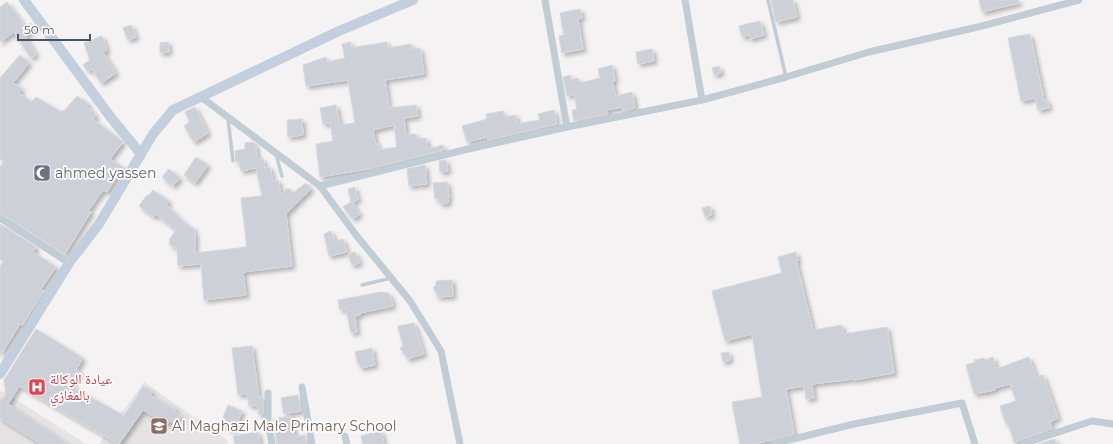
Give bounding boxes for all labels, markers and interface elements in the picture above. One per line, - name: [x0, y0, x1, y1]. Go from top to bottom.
- scale bar: [18, 16, 90, 42]
- text: 50 m: [24, 22, 55, 37]
- mosque icon: ahmed yassen: [32, 163, 52, 183]
- place label: ahmed yassen: [55, 164, 156, 182]
- place label: عيادة الوكالة بالمغازي: [50, 370, 112, 407]
- hospital icon: عيادة الوكالة بالمغازي: [27, 377, 47, 397]
- school or university icon: Al Maghazi Male Primary School: [149, 416, 169, 436]
- place label: Al Maghazi Male Primary School: [172, 417, 397, 435]

